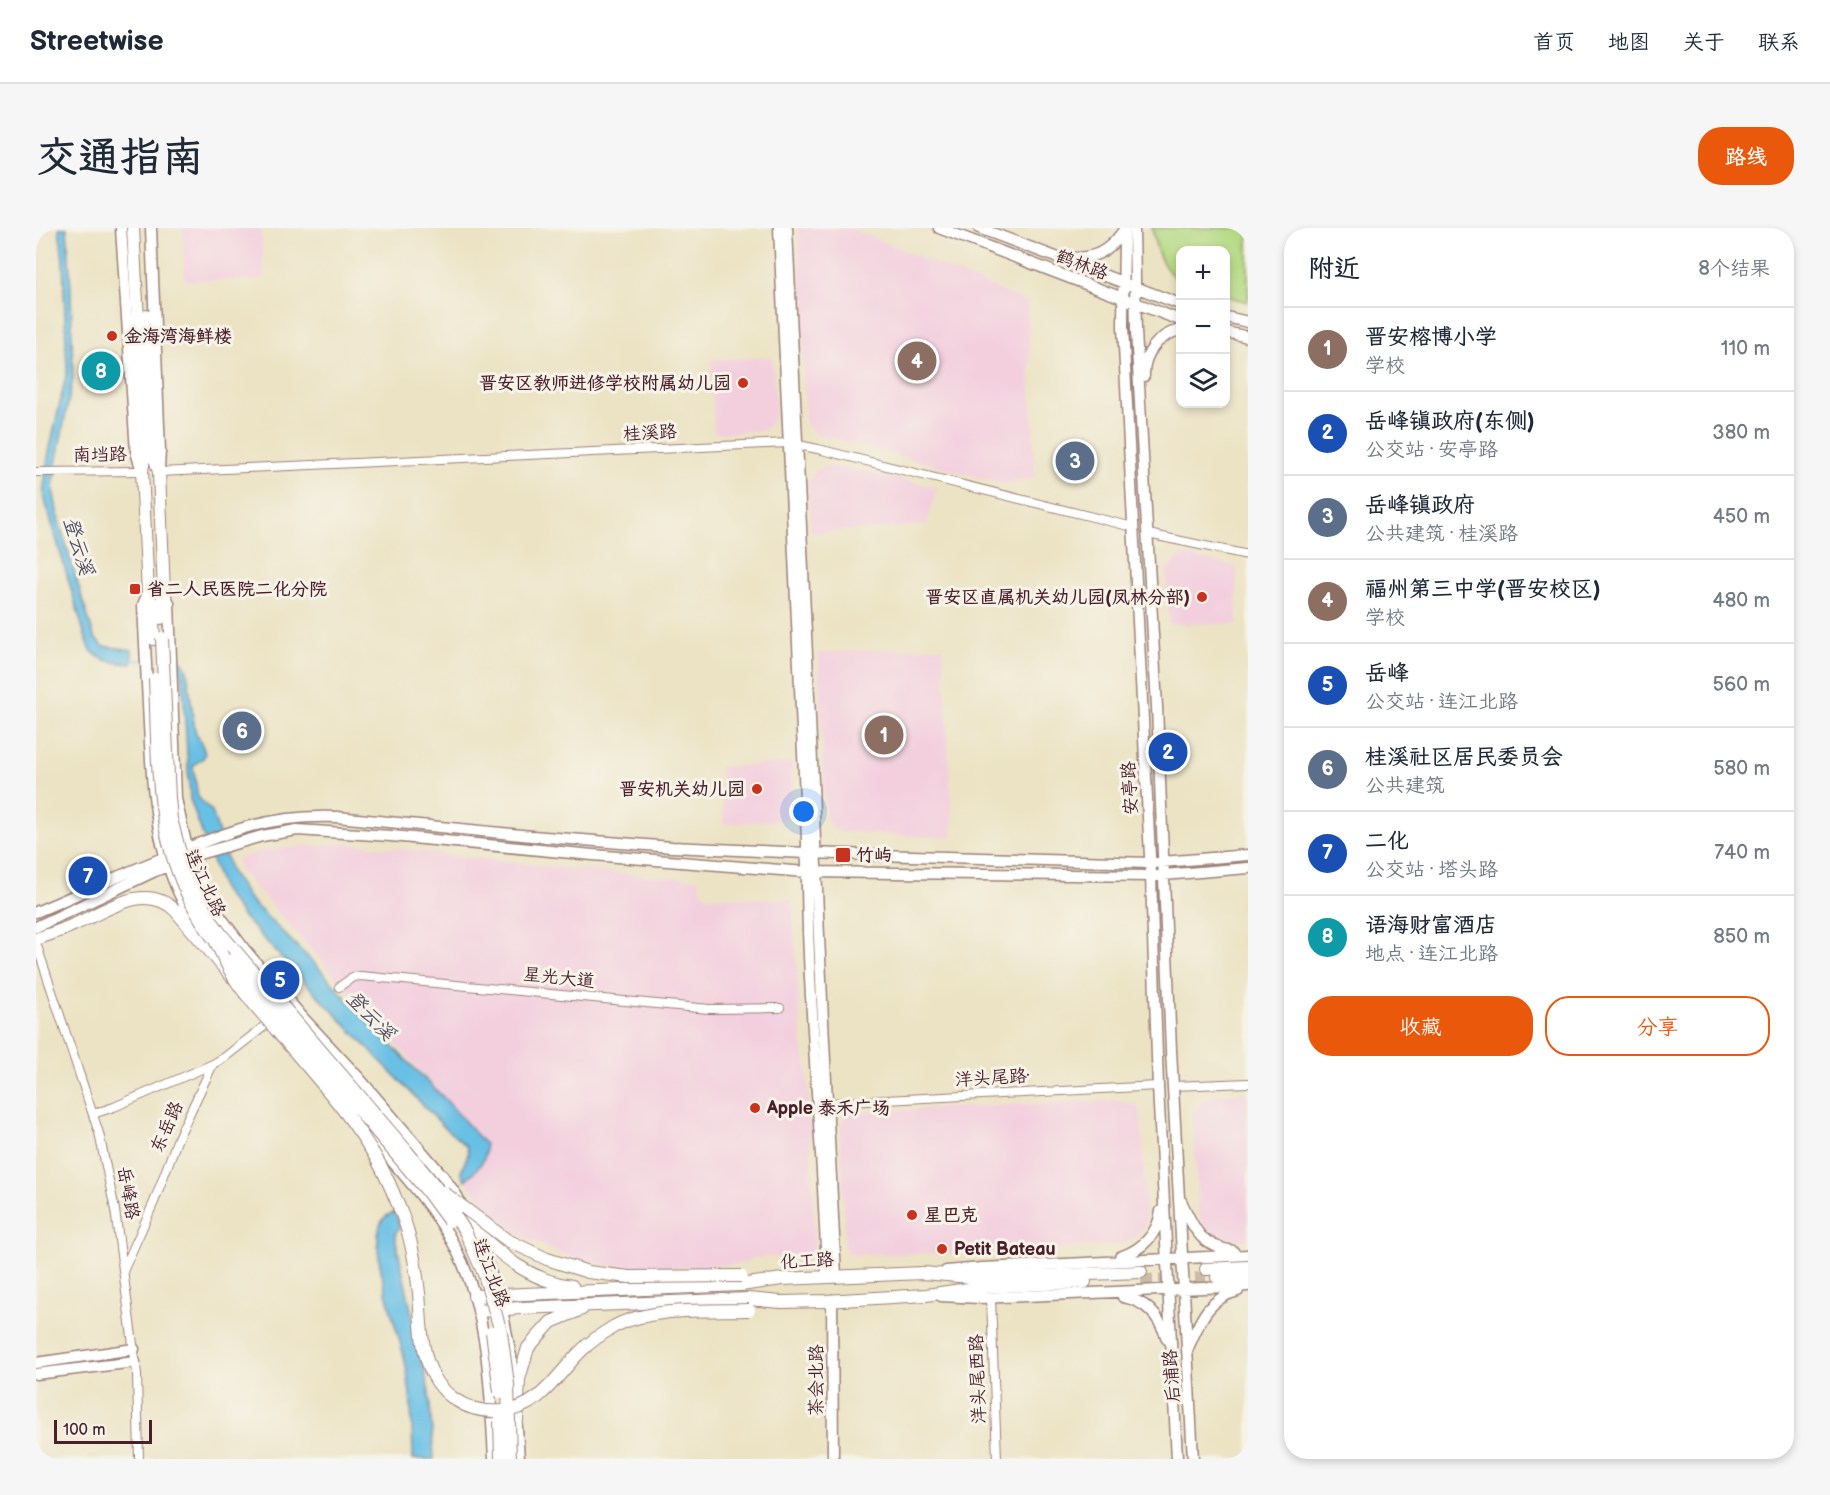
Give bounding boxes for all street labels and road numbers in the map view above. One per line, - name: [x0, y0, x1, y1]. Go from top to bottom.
- street label: 鹤林路: [1053, 246, 1111, 284]
- street label: 桂溪路: [622, 421, 678, 445]
- street label: 南垱路: [73, 444, 127, 466]
- street label: 安亭路: [1118, 760, 1142, 816]
- street label: 连江北路: [180, 846, 230, 920]
- street label: 星光大道: [522, 964, 596, 992]
- street label: 洋头尾路·: [954, 1066, 1030, 1090]
- street label: 东岳路: [146, 1098, 188, 1156]
- street label: 岳峰路: [113, 1165, 143, 1221]
- street label: 连江北路: [468, 1236, 514, 1310]
- street label: 化工路: [779, 1249, 835, 1273]
- street label: 洋头尾西路: [966, 1334, 990, 1424]
- street label: 茶会北路: [806, 1344, 827, 1416]
- street label: 后浦路: [1160, 1348, 1184, 1404]

